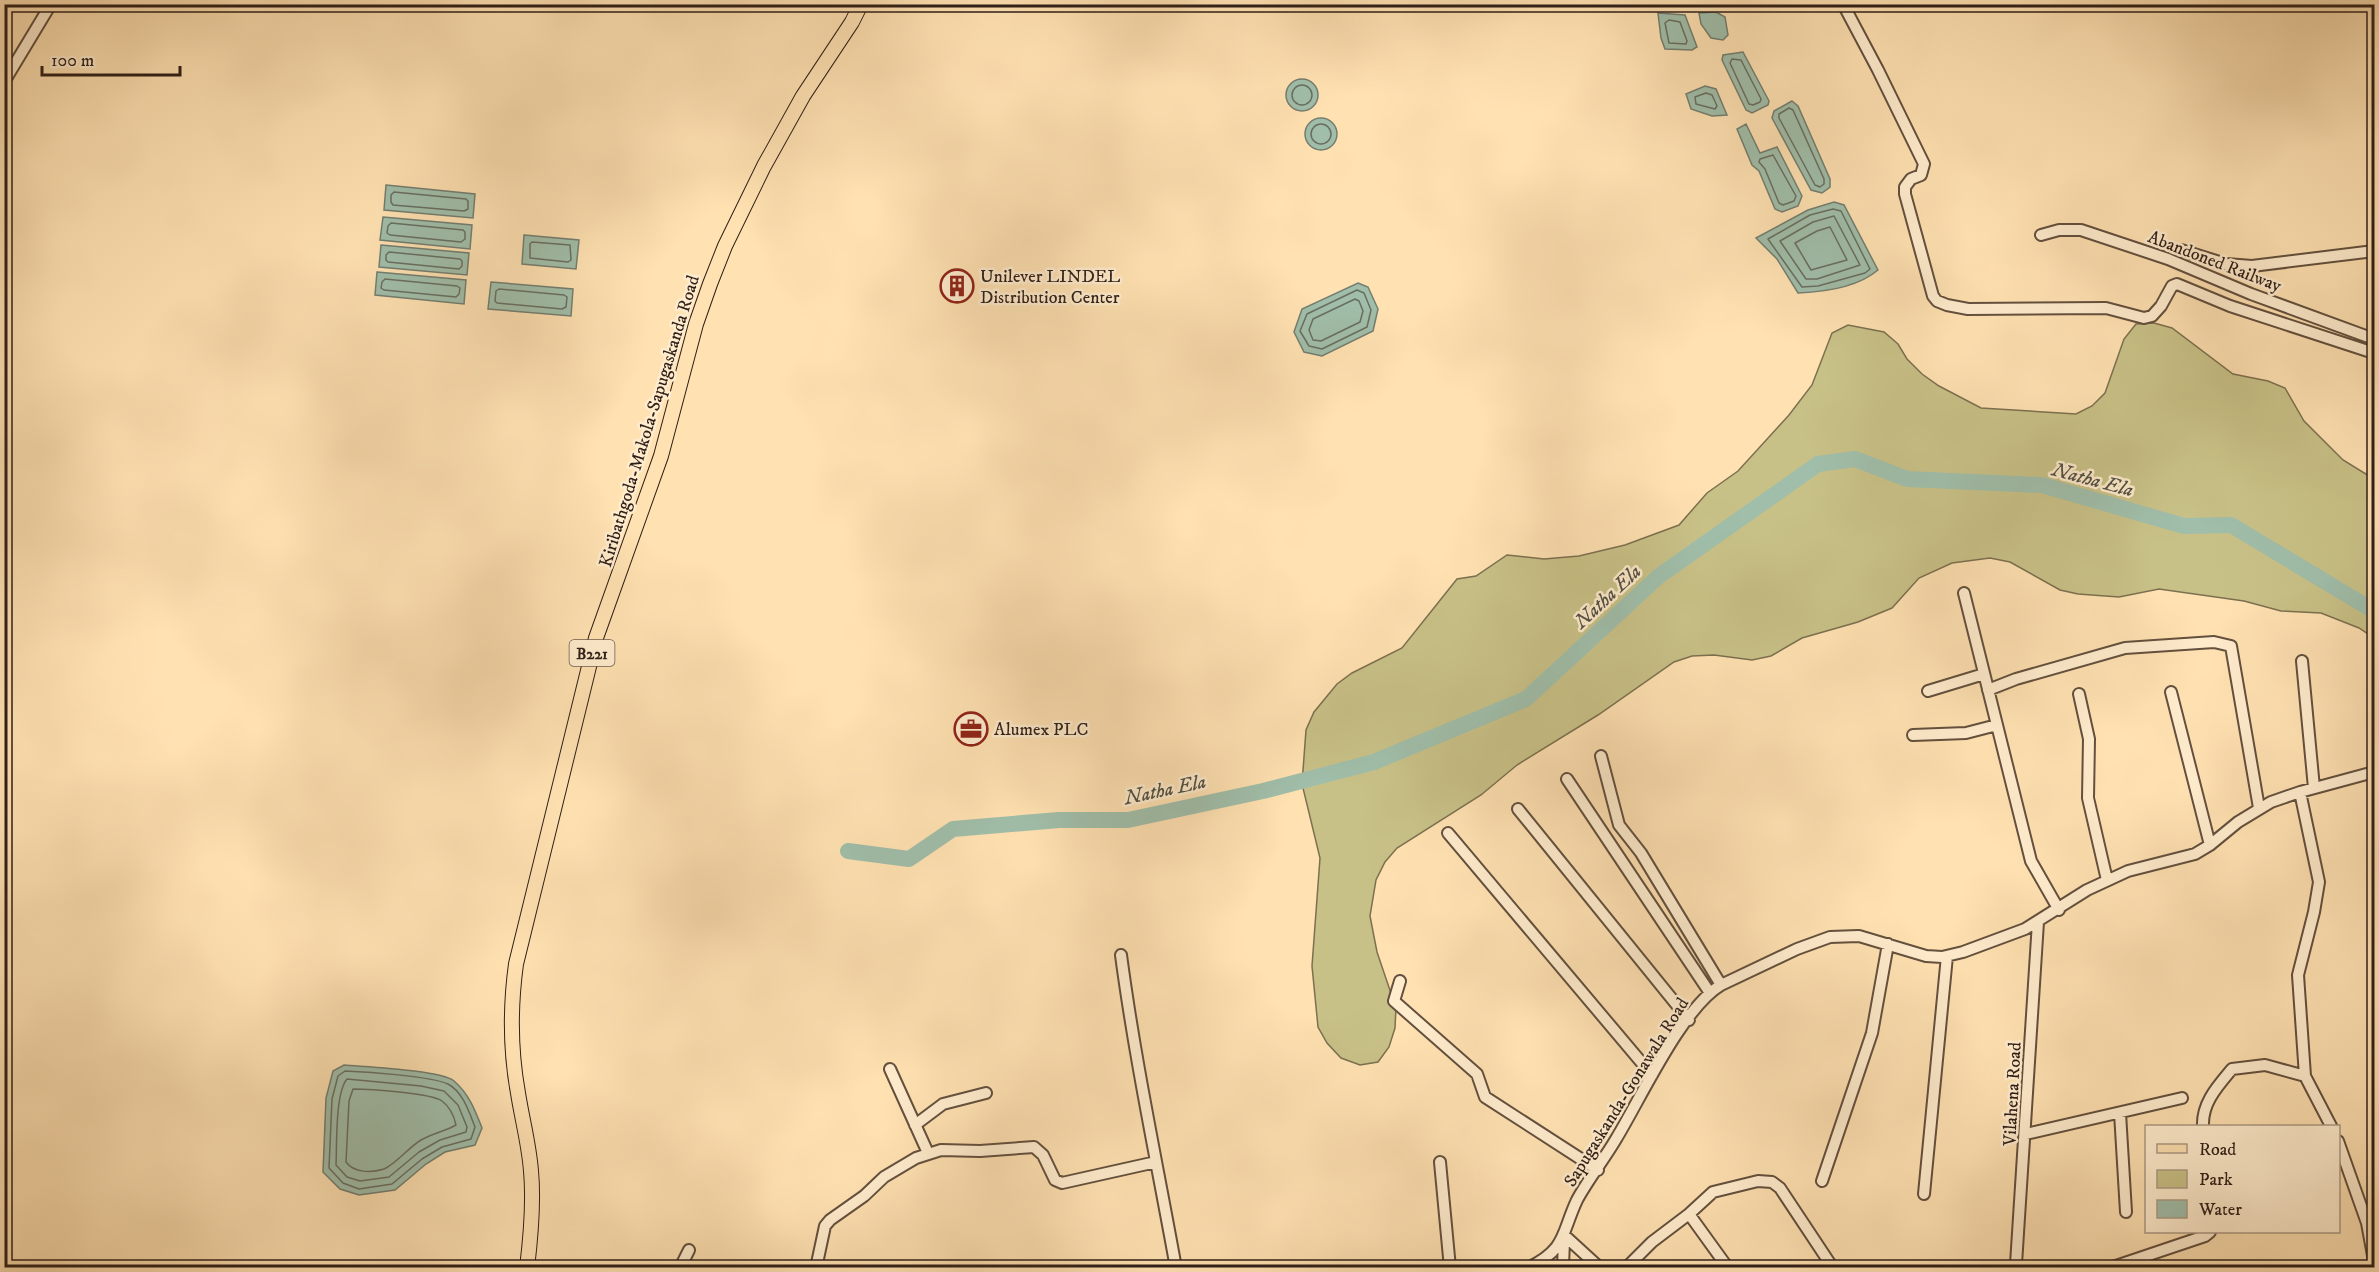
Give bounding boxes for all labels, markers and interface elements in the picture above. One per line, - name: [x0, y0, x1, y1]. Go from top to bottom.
- scale bar: [42, 39, 180, 77]
- text: 100 m: [51, 50, 94, 72]
- street label: Abandoned Railway: [2145, 226, 2285, 298]
- place label: Unilever LINDEL Distribution Center: [980, 266, 1120, 309]
- building icon: Unilever LINDEL Distribution Center: [939, 268, 975, 304]
- street label: Kiribathgoda-Makola-Sapugaskanda Road: [595, 273, 705, 570]
- water label: Natha Ela: [2048, 457, 2136, 503]
- water label: Natha Ela: [1568, 560, 1647, 635]
- road number: B221: [570, 640, 614, 666]
- office icon: Alumex PLC: [953, 711, 989, 747]
- place label: Alumex PLC: [994, 719, 1089, 741]
- water label: Natha Ela: [1121, 770, 1209, 812]
- street label: Sapugaskanda-Gonawala Road: [1560, 994, 1694, 1191]
- street label: Vilahena Road: [1999, 1042, 2027, 1148]
- legend: [2145, 1125, 2340, 1233]
- text: Road: [2199, 1139, 2236, 1161]
- text: Park: [2199, 1169, 2233, 1191]
- text: Water: [2198, 1199, 2242, 1221]

